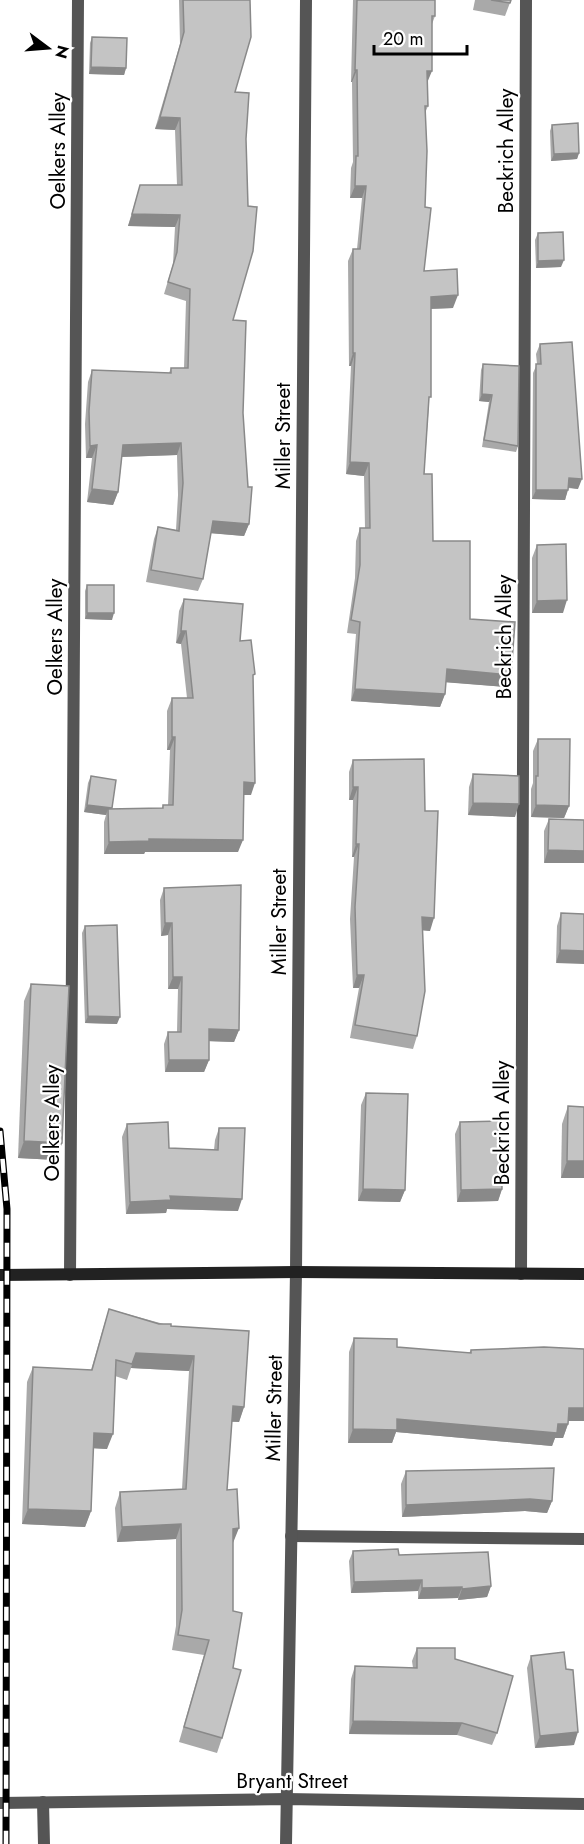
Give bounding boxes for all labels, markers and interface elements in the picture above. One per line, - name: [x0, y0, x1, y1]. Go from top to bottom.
- north arrow: [18, 18, 78, 78]
- scale bar: [374, 18, 467, 56]
- text: 20 m: [383, 26, 423, 52]
- text: N: [49, 43, 75, 61]
- street label: Beckrich Alley: [491, 88, 521, 214]
- street label: Oelkers Alley: [43, 92, 73, 210]
- street label: Miller Street: [268, 383, 298, 489]
- street label: Beckrich Alley: [489, 574, 519, 700]
- street label: Oelkers Alley: [40, 578, 70, 696]
- street label: Miller Street: [264, 869, 294, 975]
- street label: Beckrich Alley: [487, 1060, 517, 1186]
- street label: Oelkers Alley: [37, 1064, 67, 1182]
- street label: Miller Street: [258, 1354, 290, 1462]
- street label: Bryant Street: [236, 1766, 348, 1796]

